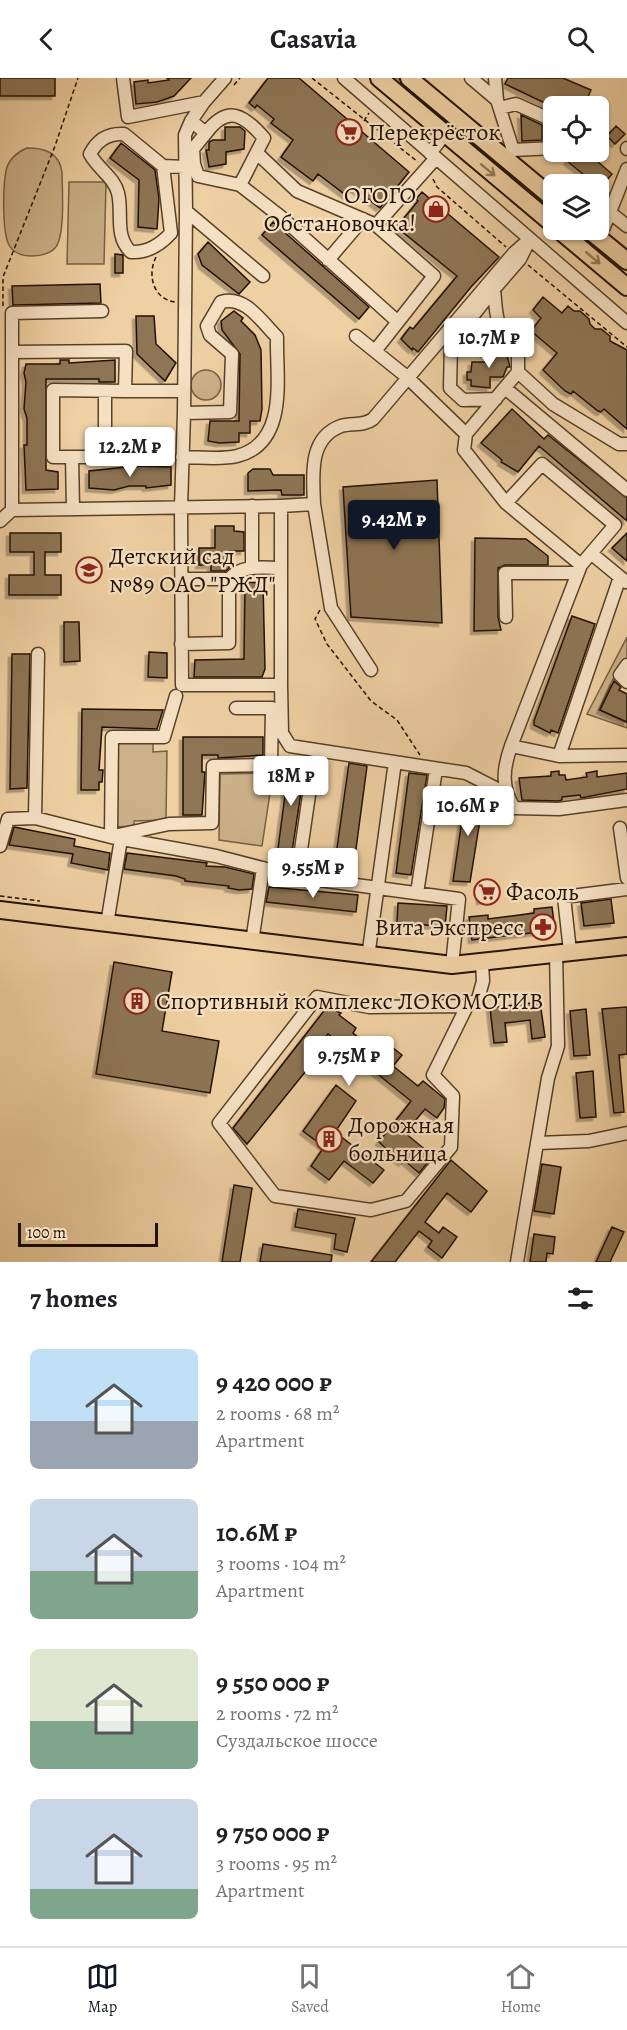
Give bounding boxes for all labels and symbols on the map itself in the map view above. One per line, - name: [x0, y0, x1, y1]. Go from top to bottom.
- place label: Перекрёсток: [368, 116, 501, 148]
- supermarket icon: Перекрёсток: [334, 117, 364, 147]
- one-way arrow: [480, 163, 496, 176]
- place label: ОГОГО Обстановочка!: [264, 179, 416, 239]
- shop icon: ОГОГО Обстановочка!: [421, 194, 451, 224]
- one-way arrow: [585, 251, 600, 265]
- pin: 10.7M ₽: [434, 318, 544, 369]
- pin: 12.2M ₽: [75, 427, 185, 478]
- pin: 9.42M ₽: [339, 500, 449, 551]
- place label: Детский сад №89 ОАО "РЖД": [109, 540, 276, 600]
- school or university icon: Детский сад №89 ОАО "РЖД": [74, 555, 104, 585]
- pin: 18M ₽: [249, 756, 333, 807]
- pin: 10.6M ₽: [413, 786, 523, 837]
- pin: 9.55M ₽: [258, 848, 368, 899]
- place label: Фасоль: [506, 876, 579, 908]
- supermarket icon: Фасоль: [472, 877, 502, 907]
- place label: Вита Экспресс: [375, 911, 524, 943]
- pharmacy icon: Вита Экспресс: [528, 912, 558, 942]
- place label: Спортивный комплекс ЛОКОМОТИВ: [156, 985, 543, 1017]
- building icon: Спортивный комплекс ЛОКОМОТИВ: [122, 986, 152, 1016]
- pin: 9.75M ₽: [294, 1036, 404, 1087]
- place label: Дорожная больница: [348, 1109, 454, 1169]
- building icon: Дорожная больница: [314, 1124, 344, 1154]
- scale bar: [18, 1220, 158, 1248]

